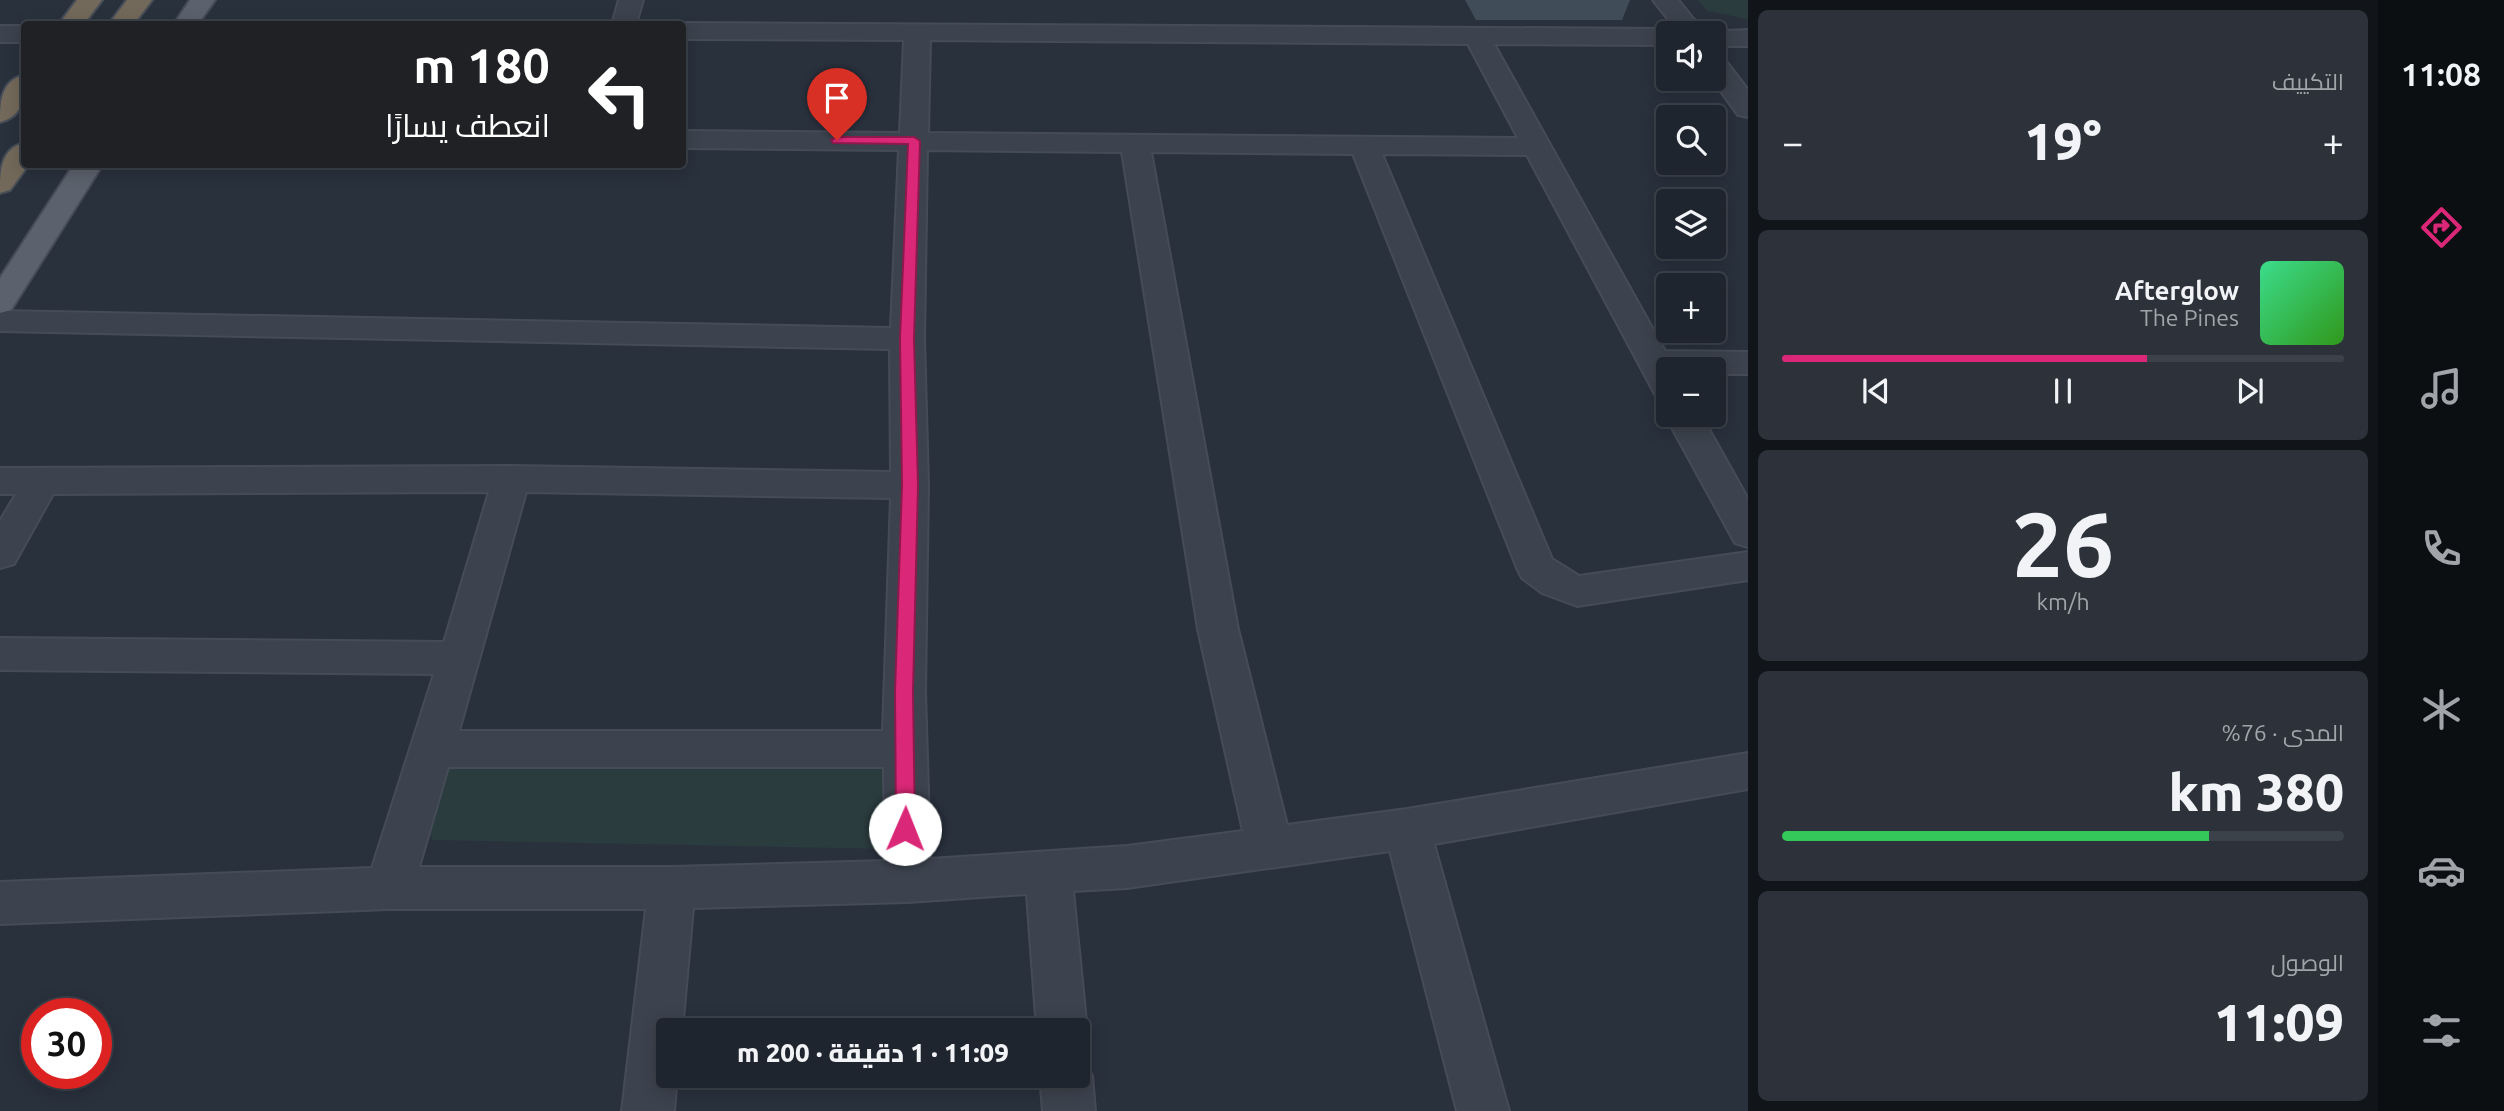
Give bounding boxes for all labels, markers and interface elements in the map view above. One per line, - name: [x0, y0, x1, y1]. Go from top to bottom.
- map controls: [1656, 21, 1726, 427]
- button: sound: [1656, 21, 1726, 91]
- text: 180 m: [413, 37, 550, 92]
- icon: left: [574, 49, 665, 140]
- text: 11:08: [2401, 56, 2481, 92]
- pin: [807, 68, 867, 140]
- text: التكييف: [2272, 69, 2344, 94]
- icon: arrive: [818, 79, 856, 117]
- button: search: [1656, 105, 1726, 175]
- text: انعطف يسارًا: [385, 107, 550, 143]
- text: 19°: [2024, 112, 2102, 170]
- text: −: [1782, 121, 1803, 163]
- text: +: [2323, 121, 2344, 163]
- button: layers: [1656, 189, 1726, 259]
- icon: directions: [2417, 203, 2466, 252]
- button: +: [1656, 273, 1726, 343]
- text: Afterglow: [2115, 276, 2239, 305]
- text: The Pines: [2140, 305, 2239, 330]
- button: −: [1656, 357, 1726, 427]
- icon: music: [2417, 364, 2466, 413]
- icon: previous: [1857, 372, 1895, 410]
- icon: pause: [2044, 372, 2082, 410]
- icon: next: [2231, 372, 2269, 410]
- text: 26: [2012, 492, 2114, 594]
- icon: phone: [2417, 524, 2466, 573]
- text: km/h: [2036, 589, 2090, 614]
- icon: climate: [2417, 685, 2466, 734]
- text: المدى · 76%: [2222, 720, 2344, 745]
- text: 380 km: [2169, 763, 2344, 821]
- position arrow: [868, 792, 942, 866]
- icon: car: [2417, 846, 2466, 895]
- text: الوصول: [2271, 950, 2344, 975]
- text: 11:09: [2214, 993, 2344, 1051]
- speed limit sign: 30: [21, 998, 112, 1089]
- icon: filters: [2417, 1006, 2466, 1055]
- text: 11:09 · 1 دقيقة · 200 m: [737, 1038, 1009, 1067]

